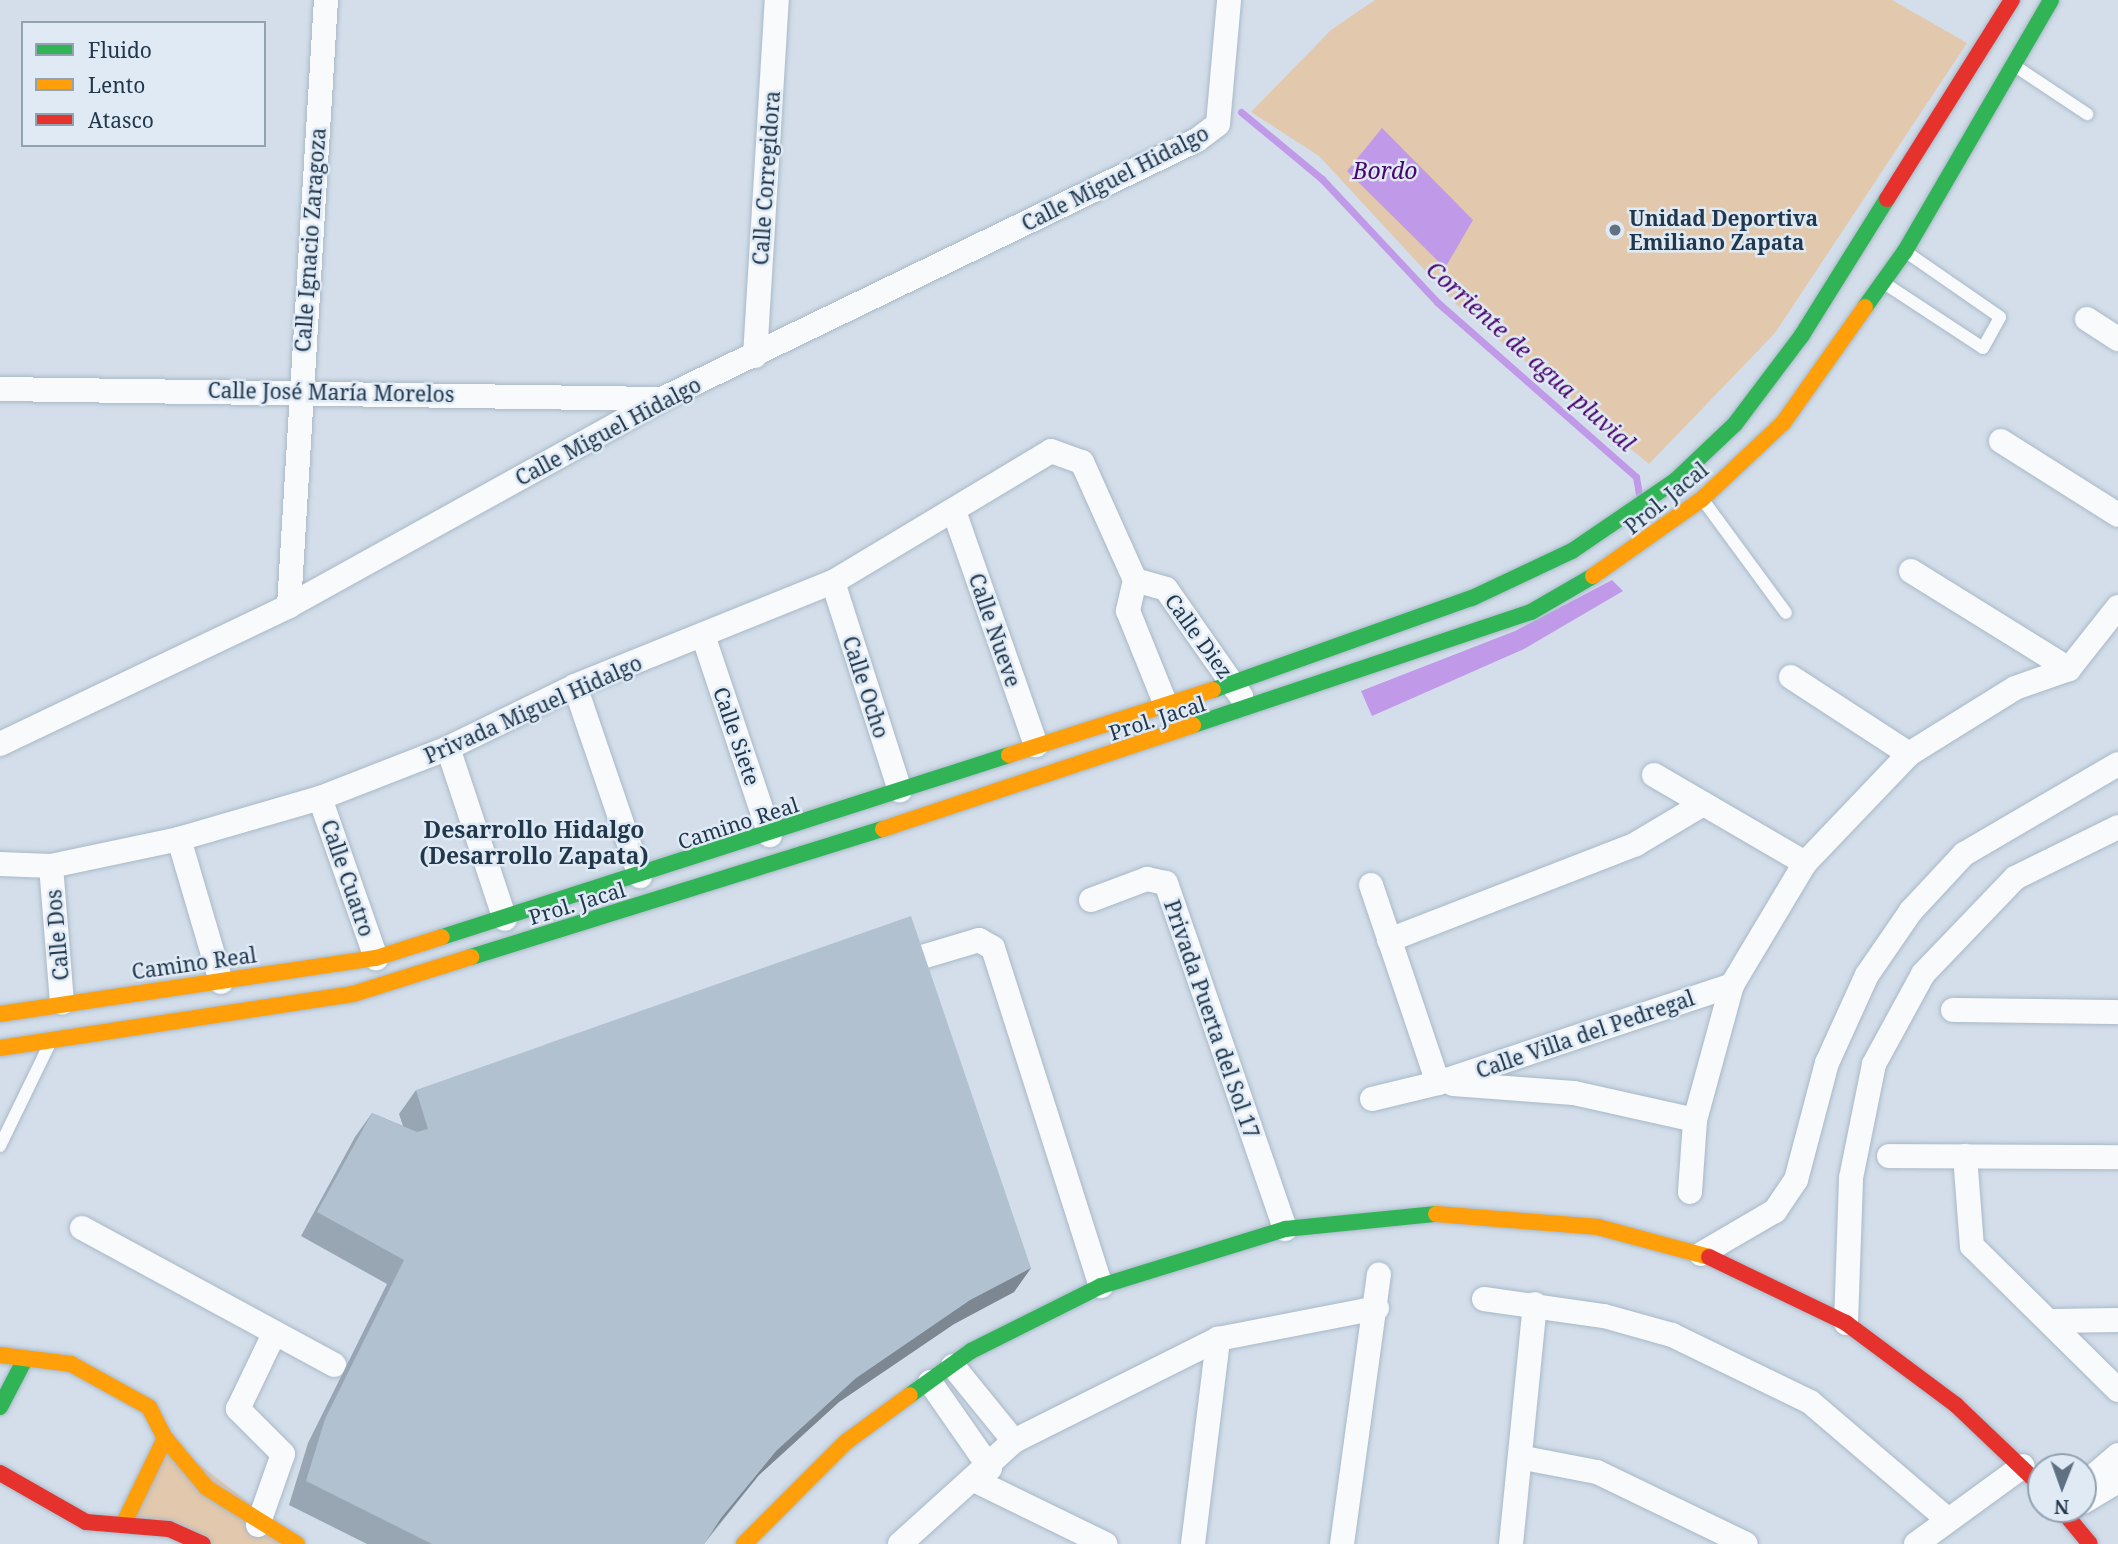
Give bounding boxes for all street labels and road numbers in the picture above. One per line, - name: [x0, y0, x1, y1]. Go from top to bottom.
- street label: Calle Corregidora: [747, 90, 785, 266]
- street label: Calle Miguel Hidalgo: [1017, 120, 1213, 236]
- street label: Calle Ignacio Zaragoza: [290, 127, 330, 353]
- street label: Calle Miguel Hidalgo: [511, 371, 705, 491]
- street label: Calle José María Morelos: [207, 377, 455, 407]
- street label: Prol. Jacal: [1619, 457, 1713, 539]
- street label: Calle Nueve: [964, 570, 1026, 690]
- street label: Calle Diez: [1160, 589, 1238, 683]
- street label: Calle Ocho: [838, 633, 894, 741]
- street label: Privada Miguel Hidalgo: [420, 650, 646, 768]
- street label: Calle Siete: [708, 683, 766, 789]
- street label: Prol. Jacal: [1106, 691, 1208, 745]
- street label: Camino Real: [674, 792, 802, 854]
- street label: Calle Cuatro: [316, 816, 380, 940]
- street label: Prol. Jacal: [526, 876, 628, 930]
- street label: Calle Dos: [40, 888, 74, 982]
- street label: Privada Puerta del Sol 17: [1159, 897, 1265, 1141]
- street label: Camino Real: [130, 942, 258, 984]
- street label: Calle Villa del Pedregal: [1472, 985, 1698, 1083]

